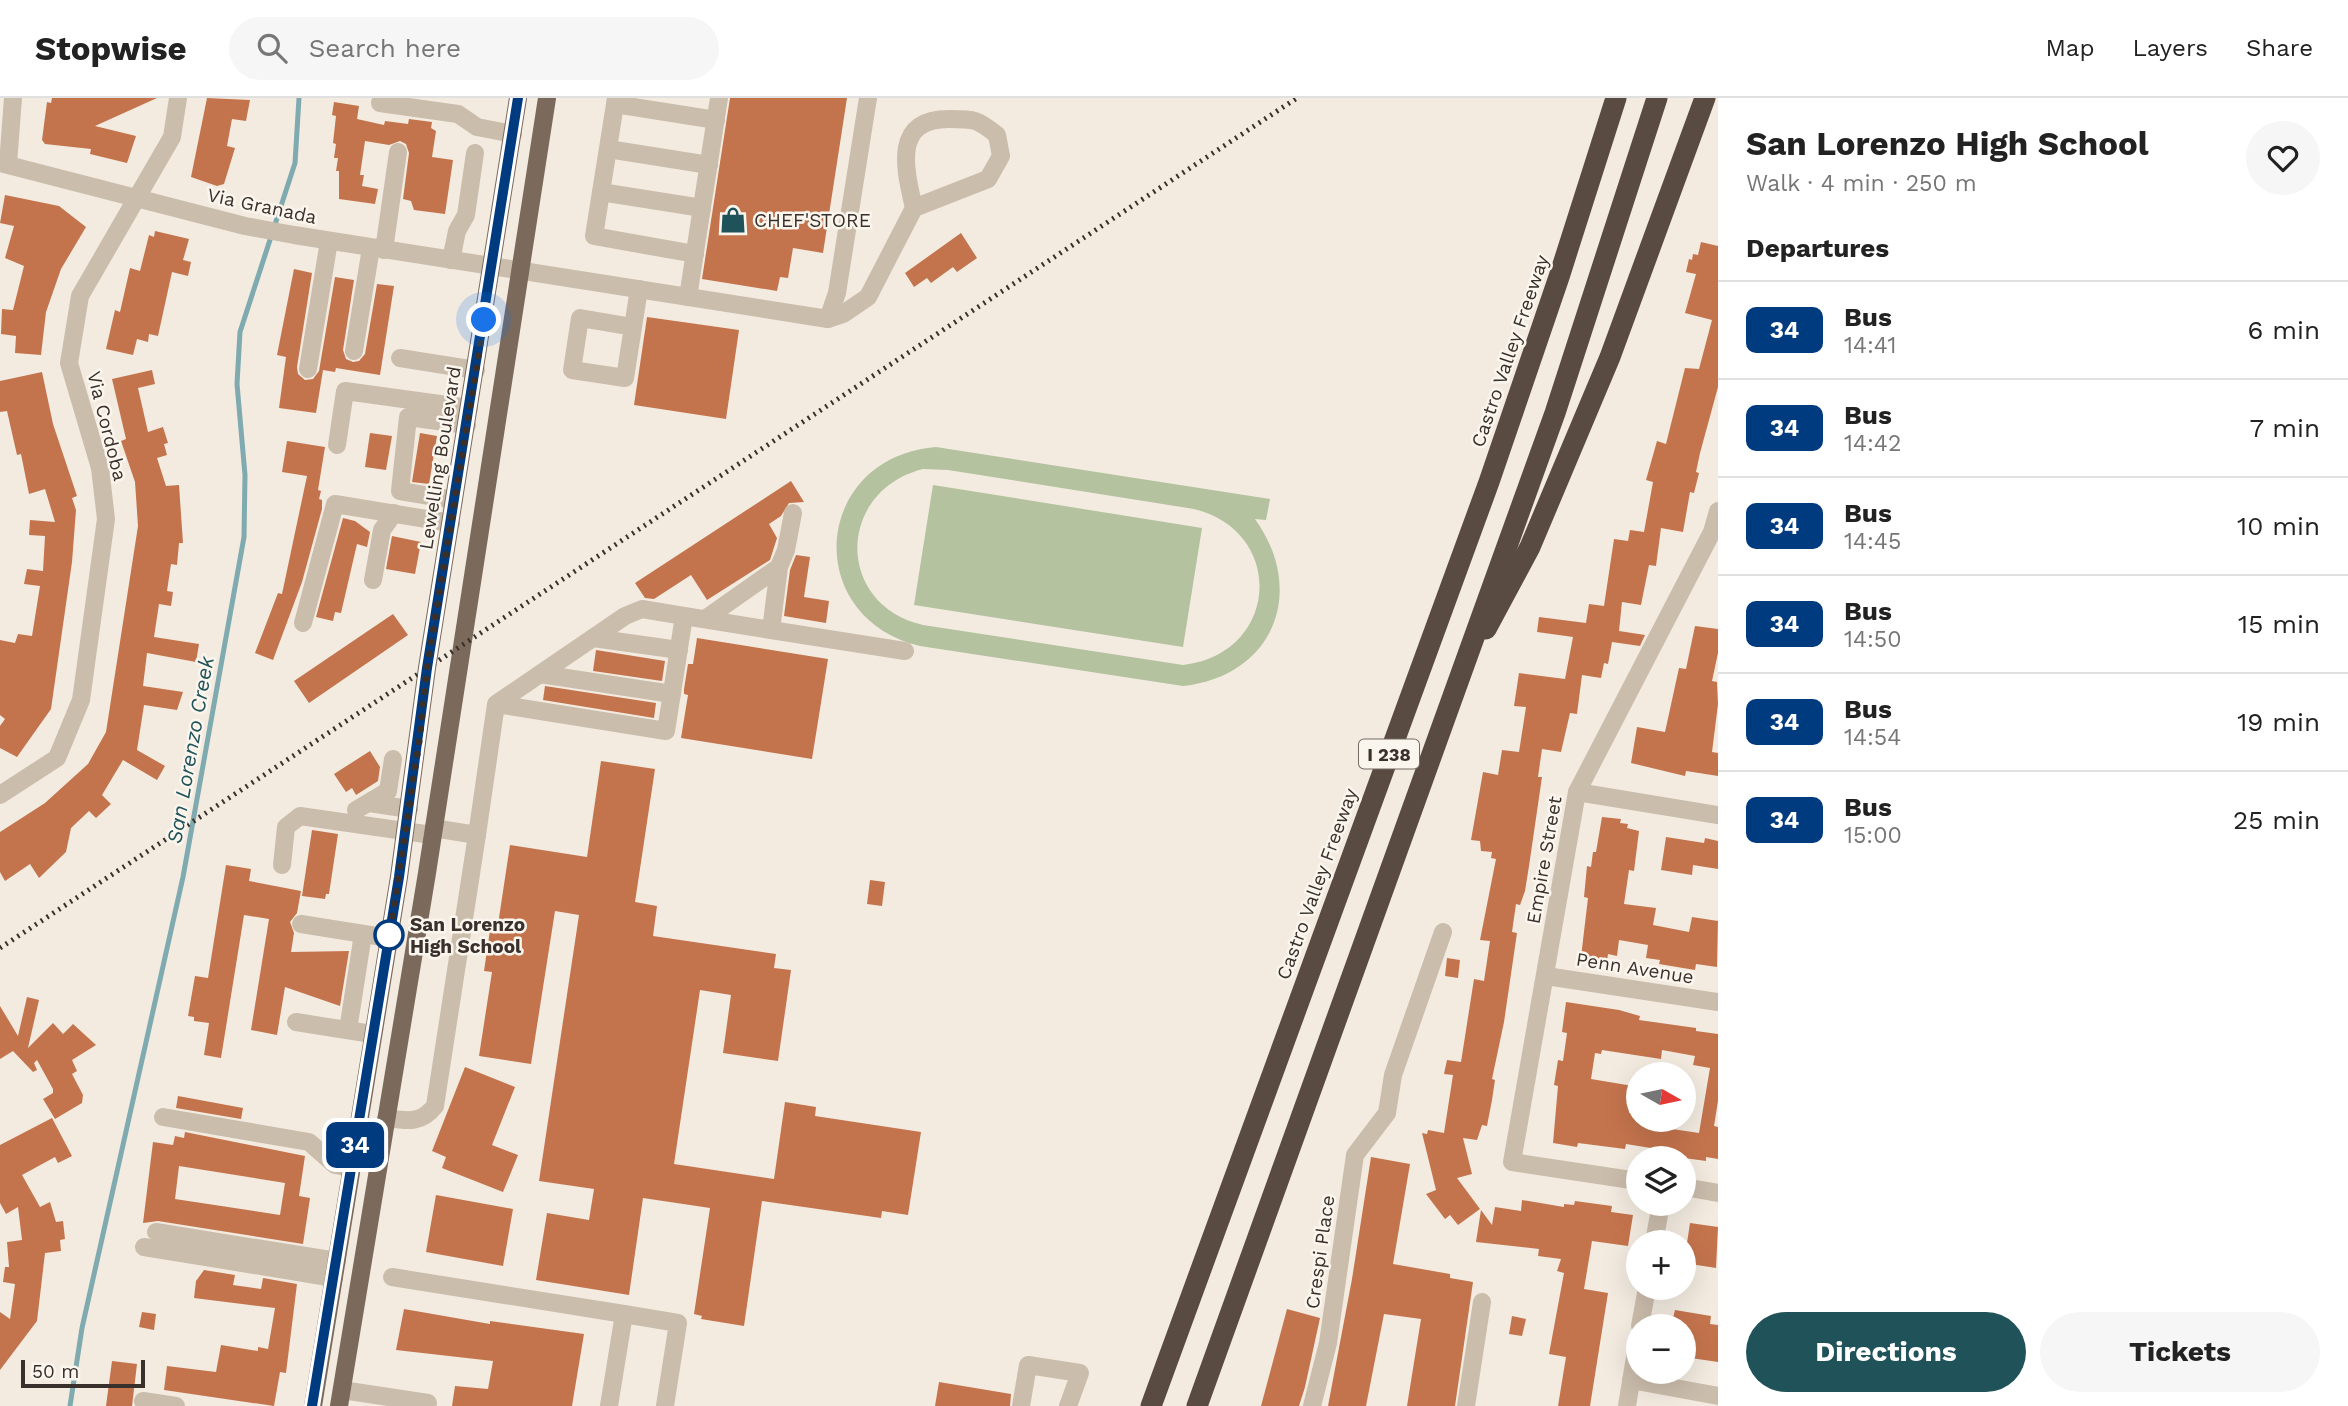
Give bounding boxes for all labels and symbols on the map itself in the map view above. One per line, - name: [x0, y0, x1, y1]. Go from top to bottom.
- street label: Via Granada: [205, 183, 319, 229]
- shop icon: CHEF'STORE: [718, 205, 748, 235]
- place label: CHEF'STORE: [754, 209, 871, 232]
- street label: Castro Valley Freeway: [1466, 252, 1554, 450]
- your location: [466, 302, 501, 337]
- street label: Lewelling Boulevard: [414, 365, 466, 551]
- street label: Via Cordoba: [82, 369, 132, 483]
- water label: San Lorenzo Creek: [161, 654, 219, 846]
- road number: I 238: [1359, 740, 1419, 768]
- street label: Castro Valley Freeway: [1272, 785, 1362, 983]
- street label: Empire Street: [1521, 794, 1567, 926]
- place label: San Lorenzo High School: [410, 913, 525, 958]
- marker: San Lorenzo High School: [374, 920, 404, 950]
- street label: Penn Avenue: [1575, 947, 1695, 989]
- north arrow: [1626, 1062, 1696, 1132]
- line badge: 34: [324, 1122, 386, 1168]
- street label: Crespi Place: [1301, 1194, 1339, 1310]
- scale bar: [21, 1357, 145, 1389]

